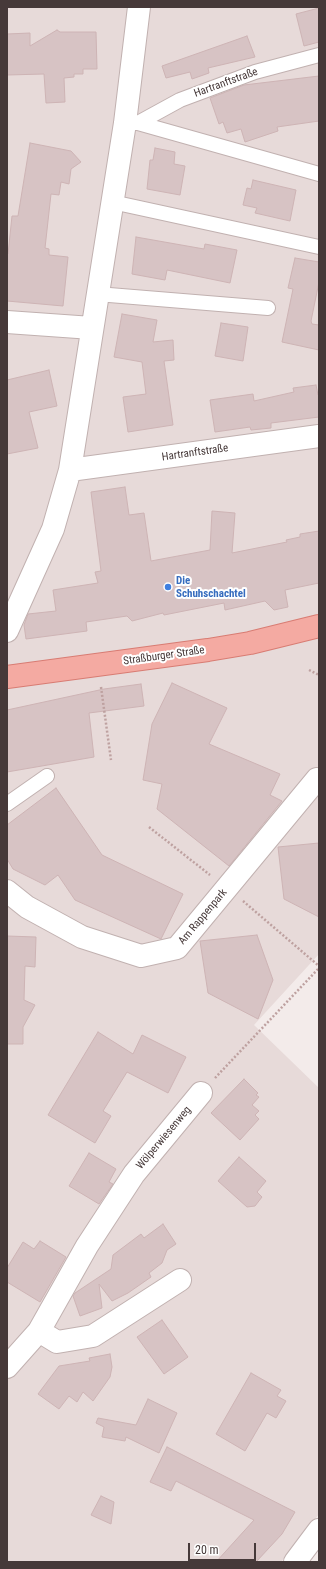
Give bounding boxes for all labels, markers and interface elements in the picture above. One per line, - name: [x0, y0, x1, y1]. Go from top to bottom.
- street label: Hartranftstraße: [192, 65, 260, 101]
- street label: Hartranftstraße: [161, 442, 229, 464]
- place label: Die Schuhschachtel: [176, 574, 246, 600]
- marker: Die Schuhschachtel: [163, 582, 173, 592]
- street label: Straßburger Straße: [123, 644, 205, 668]
- street label: Am Rappenpark: [176, 886, 230, 948]
- street label: Wölperwiesenweg: [134, 1104, 194, 1172]
- scale bar: [190, 1535, 258, 1561]
- text: 20 m: [195, 1543, 219, 1557]

